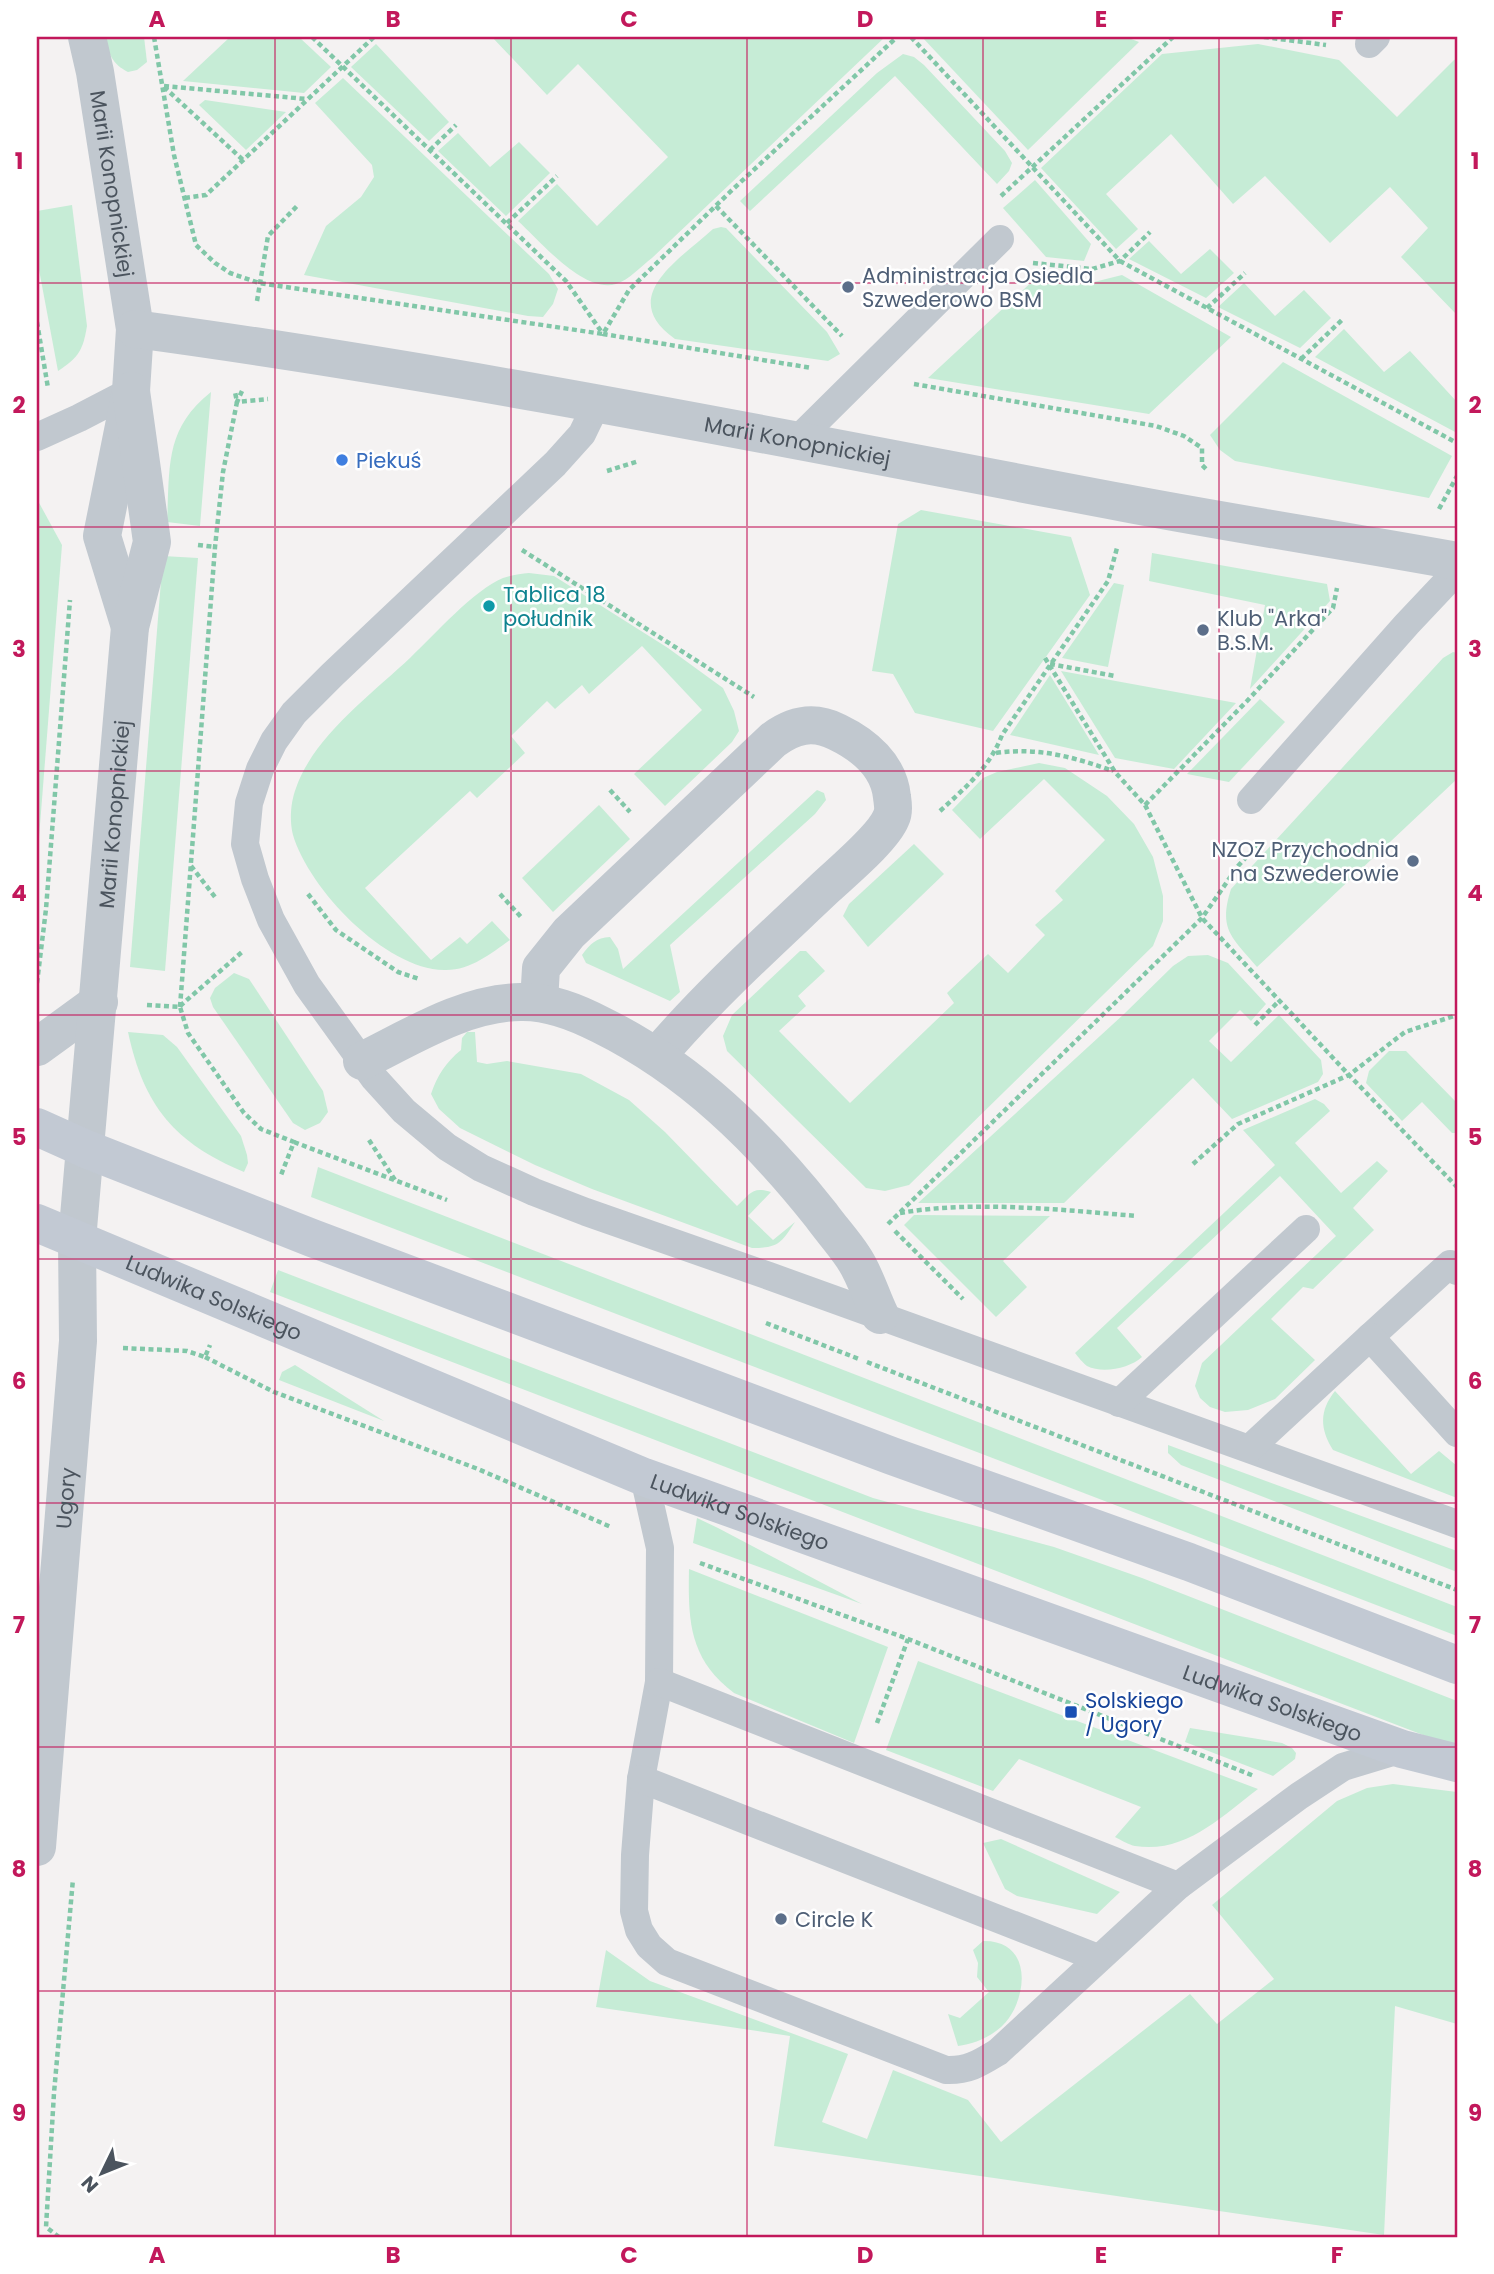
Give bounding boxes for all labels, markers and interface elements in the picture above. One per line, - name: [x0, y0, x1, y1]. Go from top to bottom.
- text: A: [149, 3, 166, 35]
- text: B: [385, 3, 401, 35]
- text: C: [620, 3, 638, 35]
- text: D: [857, 3, 873, 35]
- text: E: [1095, 3, 1107, 35]
- text: F: [1331, 3, 1343, 35]
- street label: Marii Konopnickiej: [84, 88, 141, 279]
- text: 1: [15, 145, 23, 177]
- text: 1: [1471, 145, 1479, 177]
- place label: Administracja Osiedla Szwederowo BSM: [862, 261, 1093, 314]
- marker: Administracja Osiedla Szwederowo BSM: [840, 279, 856, 295]
- text: 2: [12, 389, 26, 421]
- text: 2: [1468, 389, 1482, 421]
- street label: Marii Konopnickiej: [702, 409, 893, 473]
- place label: Piekuś: [356, 446, 422, 475]
- marker: Piekuś: [334, 452, 350, 468]
- place label: Tablica 18 południk: [503, 580, 606, 633]
- marker: Tablica 18 południk: [481, 598, 497, 614]
- place label: Klub "Arka" B.S.M.: [1217, 604, 1327, 657]
- marker: Klub "Arka" B.S.M.: [1195, 622, 1211, 638]
- text: 3: [12, 633, 26, 665]
- text: 3: [1468, 633, 1482, 665]
- street label: Marii Konopnickiej: [91, 719, 136, 910]
- place label: NZOZ Przychodnia na Szwederowie: [1211, 835, 1399, 888]
- marker: NZOZ Przychodnia na Szwederowie: [1405, 853, 1421, 869]
- text: 4: [11, 877, 27, 909]
- text: 4: [1467, 877, 1483, 909]
- text: 5: [12, 1121, 26, 1153]
- text: 5: [1468, 1121, 1482, 1153]
- street label: Ludwika Solskiego: [122, 1247, 307, 1347]
- text: 6: [12, 1365, 26, 1397]
- text: 6: [1468, 1365, 1482, 1397]
- street label: Ugory: [48, 1466, 82, 1530]
- street label: Ludwika Solskiego: [646, 1466, 834, 1557]
- text: 7: [13, 1609, 25, 1641]
- text: 7: [1469, 1609, 1481, 1641]
- street label: Ludwika Solskiego: [1179, 1657, 1366, 1748]
- place label: Solskiego / Ugory: [1085, 1686, 1184, 1739]
- marker: Solskiego / Ugory: [1063, 1704, 1079, 1720]
- text: 8: [12, 1853, 26, 1885]
- text: 8: [1468, 1853, 1482, 1885]
- place label: Circle K: [795, 1905, 874, 1934]
- marker: Circle K: [773, 1911, 789, 1927]
- text: 9: [12, 2097, 26, 2129]
- text: 9: [1468, 2097, 1482, 2129]
- north arrow: [66, 2138, 136, 2208]
- text: N: [75, 2170, 105, 2199]
- text: A: [149, 2239, 166, 2271]
- text: B: [385, 2239, 401, 2271]
- text: C: [620, 2239, 638, 2271]
- text: D: [857, 2239, 873, 2271]
- text: E: [1095, 2239, 1107, 2271]
- text: F: [1331, 2239, 1343, 2271]

